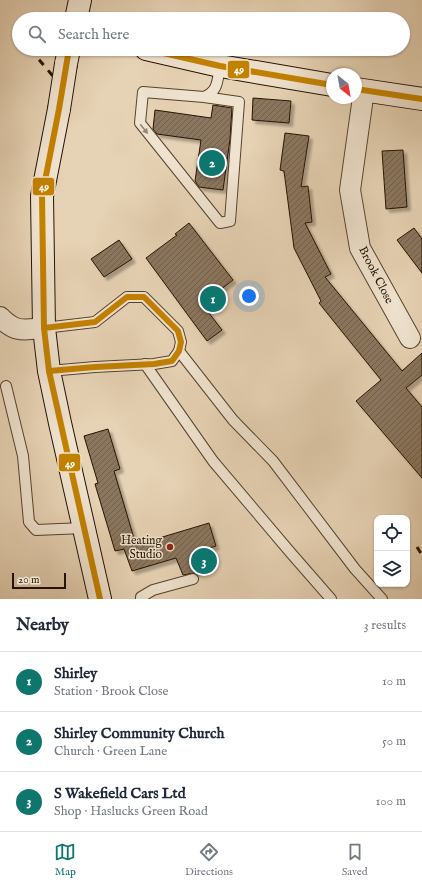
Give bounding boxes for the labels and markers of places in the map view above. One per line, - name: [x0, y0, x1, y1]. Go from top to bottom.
- pin: 2: [199, 148, 225, 178]
- pin: 1: [200, 284, 226, 314]
- place label: Heating Studio: [121, 533, 163, 562]
- marker: Heating Studio: [165, 542, 175, 552]
- pin: 3: [191, 546, 217, 576]

